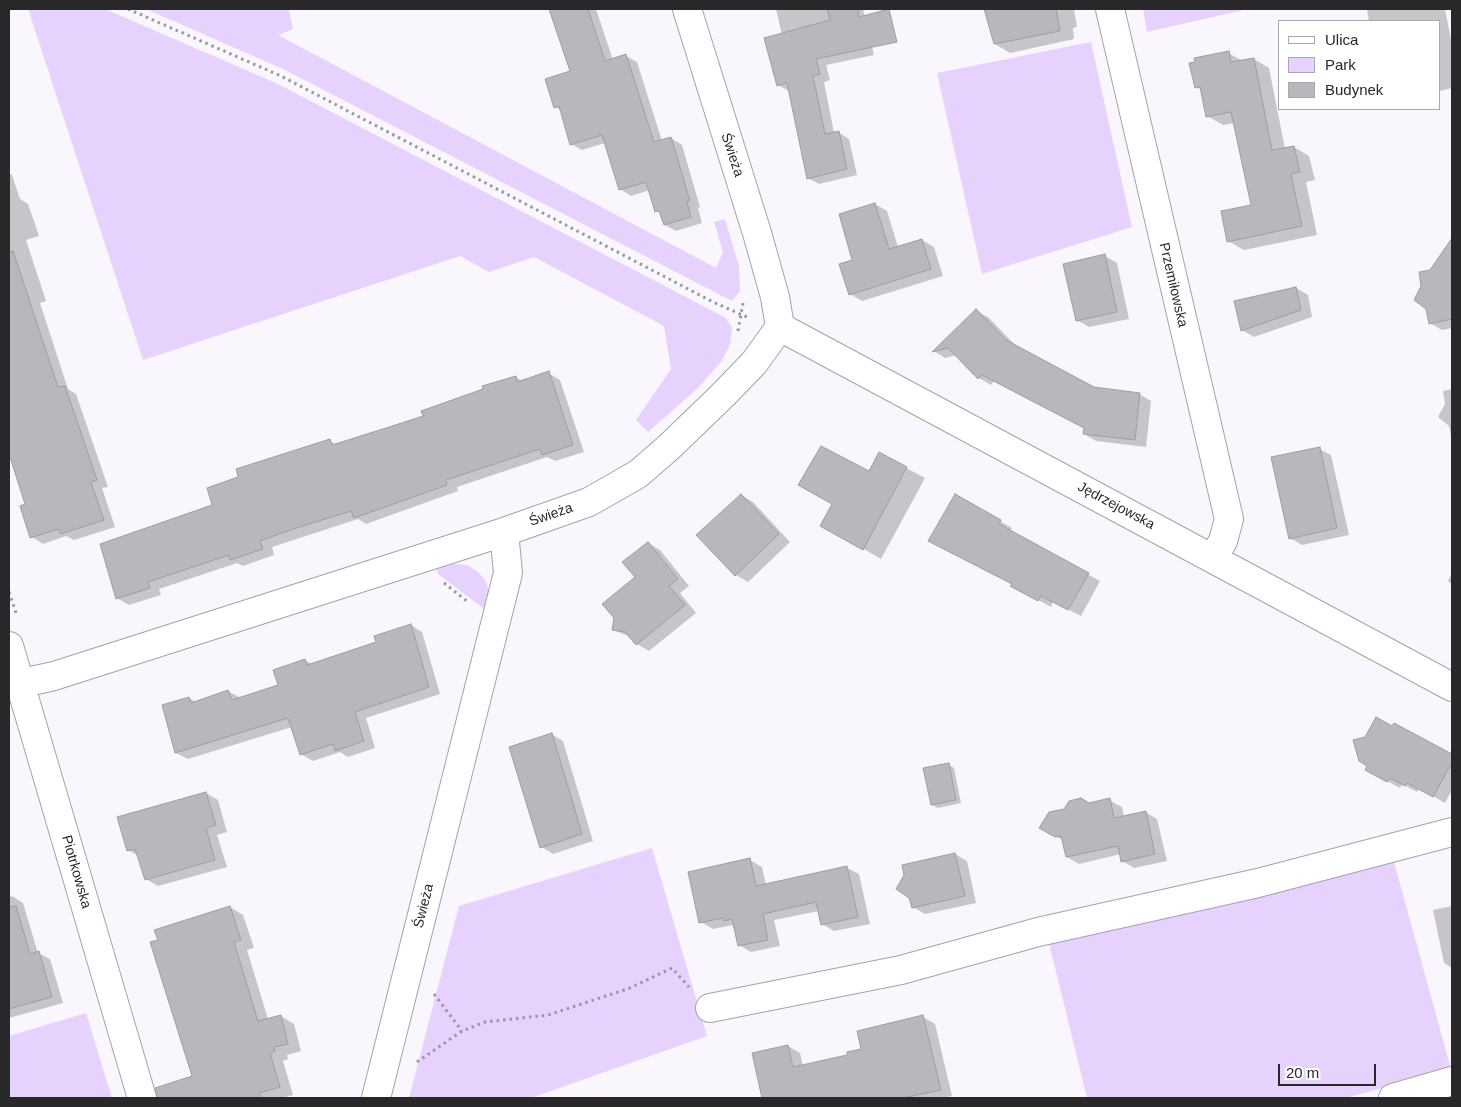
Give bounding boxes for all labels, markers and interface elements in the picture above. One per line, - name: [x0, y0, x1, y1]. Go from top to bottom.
- legend: [1278, 20, 1441, 110]
- text: Ulica: [1325, 31, 1358, 48]
- text: Park: [1325, 56, 1356, 73]
- text: Budynek: [1325, 81, 1383, 98]
- street label: Świeża: [717, 131, 747, 179]
- street label: Przemiłowska: [1155, 241, 1191, 329]
- street label: Jędrzejowska: [1075, 479, 1157, 533]
- street label: Świeża: [527, 500, 575, 530]
- street label: Piotrkowska: [58, 833, 94, 911]
- street label: Świeża: [410, 882, 438, 930]
- scale bar: [1281, 1054, 1378, 1086]
- text: 20 m: [1286, 1064, 1319, 1081]

